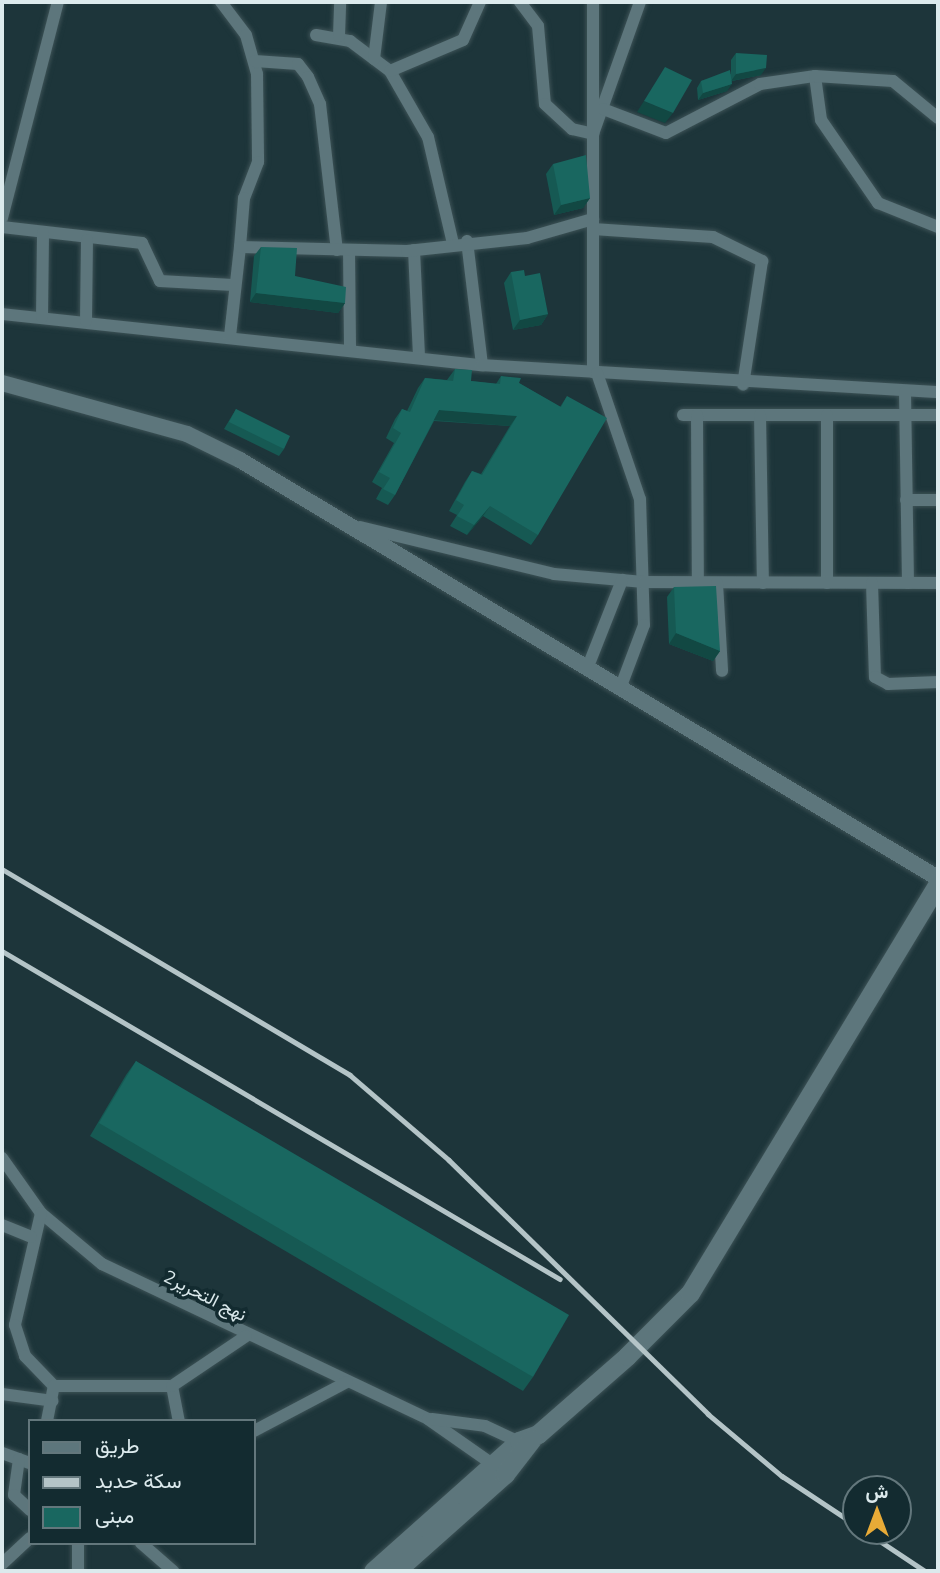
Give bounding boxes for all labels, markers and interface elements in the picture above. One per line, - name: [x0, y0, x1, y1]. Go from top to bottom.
- street label: نهج التحرير2: [160, 1266, 250, 1326]
- legend: [28, 1419, 256, 1545]
- text: طريق: [95, 1432, 140, 1458]
- text: سكة حديد: [95, 1467, 182, 1493]
- north arrow: [842, 1475, 912, 1545]
- text: ش: [866, 1479, 888, 1503]
- text: مبنى: [95, 1502, 134, 1528]

